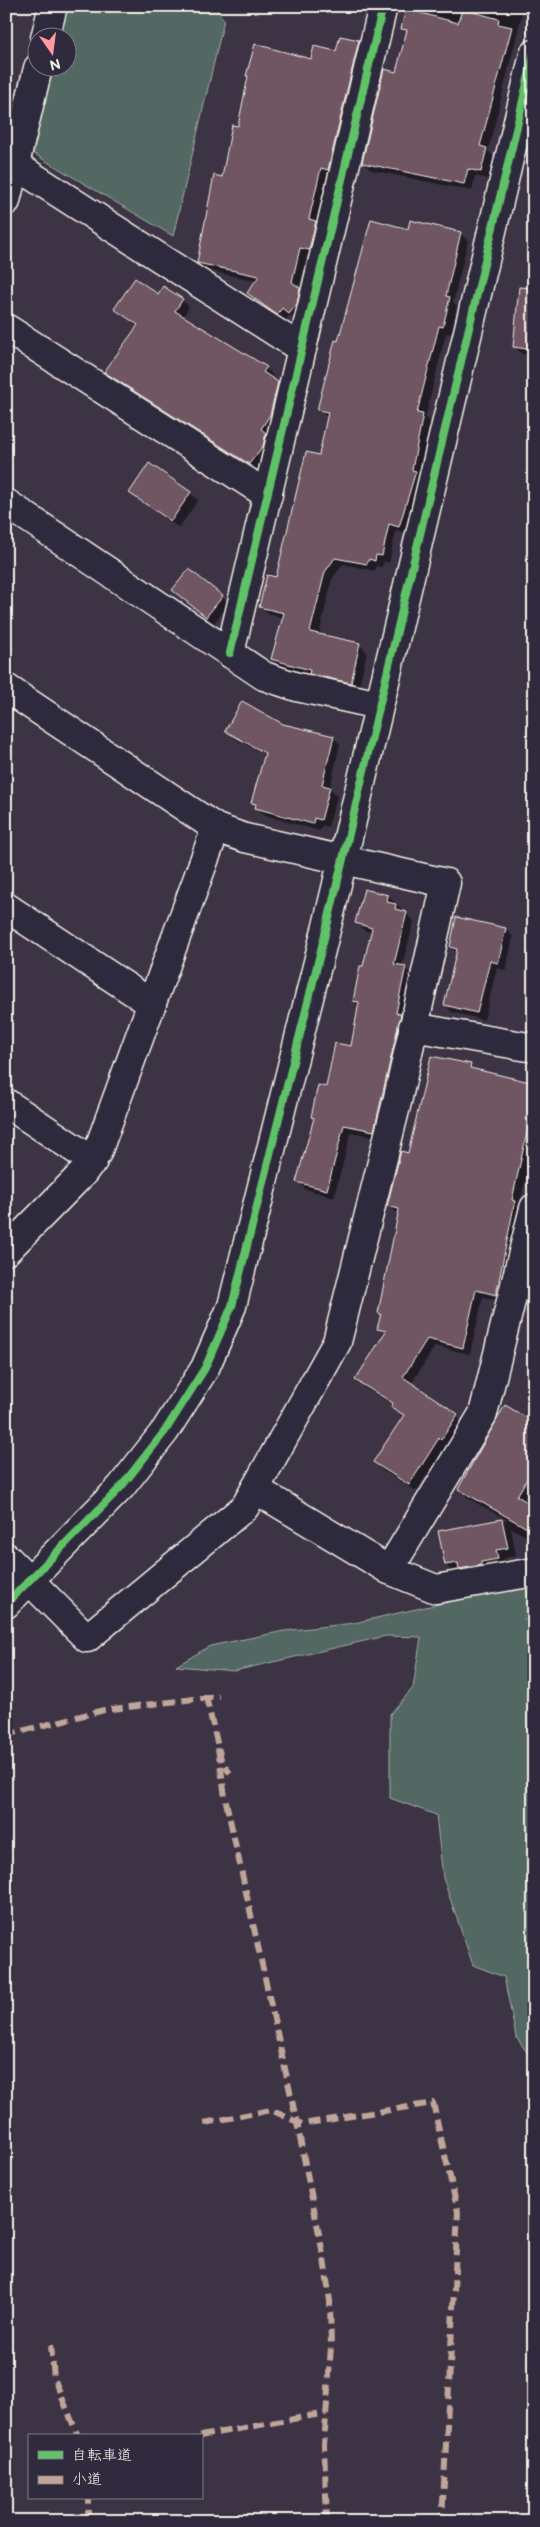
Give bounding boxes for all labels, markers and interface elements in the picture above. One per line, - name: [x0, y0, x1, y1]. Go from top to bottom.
- north arrow: [28, 28, 78, 78]
- text: N: [48, 55, 62, 74]
- legend: [28, 2434, 202, 2500]
- text: 自転車道: [72, 2446, 132, 2465]
- text: 小道: [72, 2470, 102, 2489]

